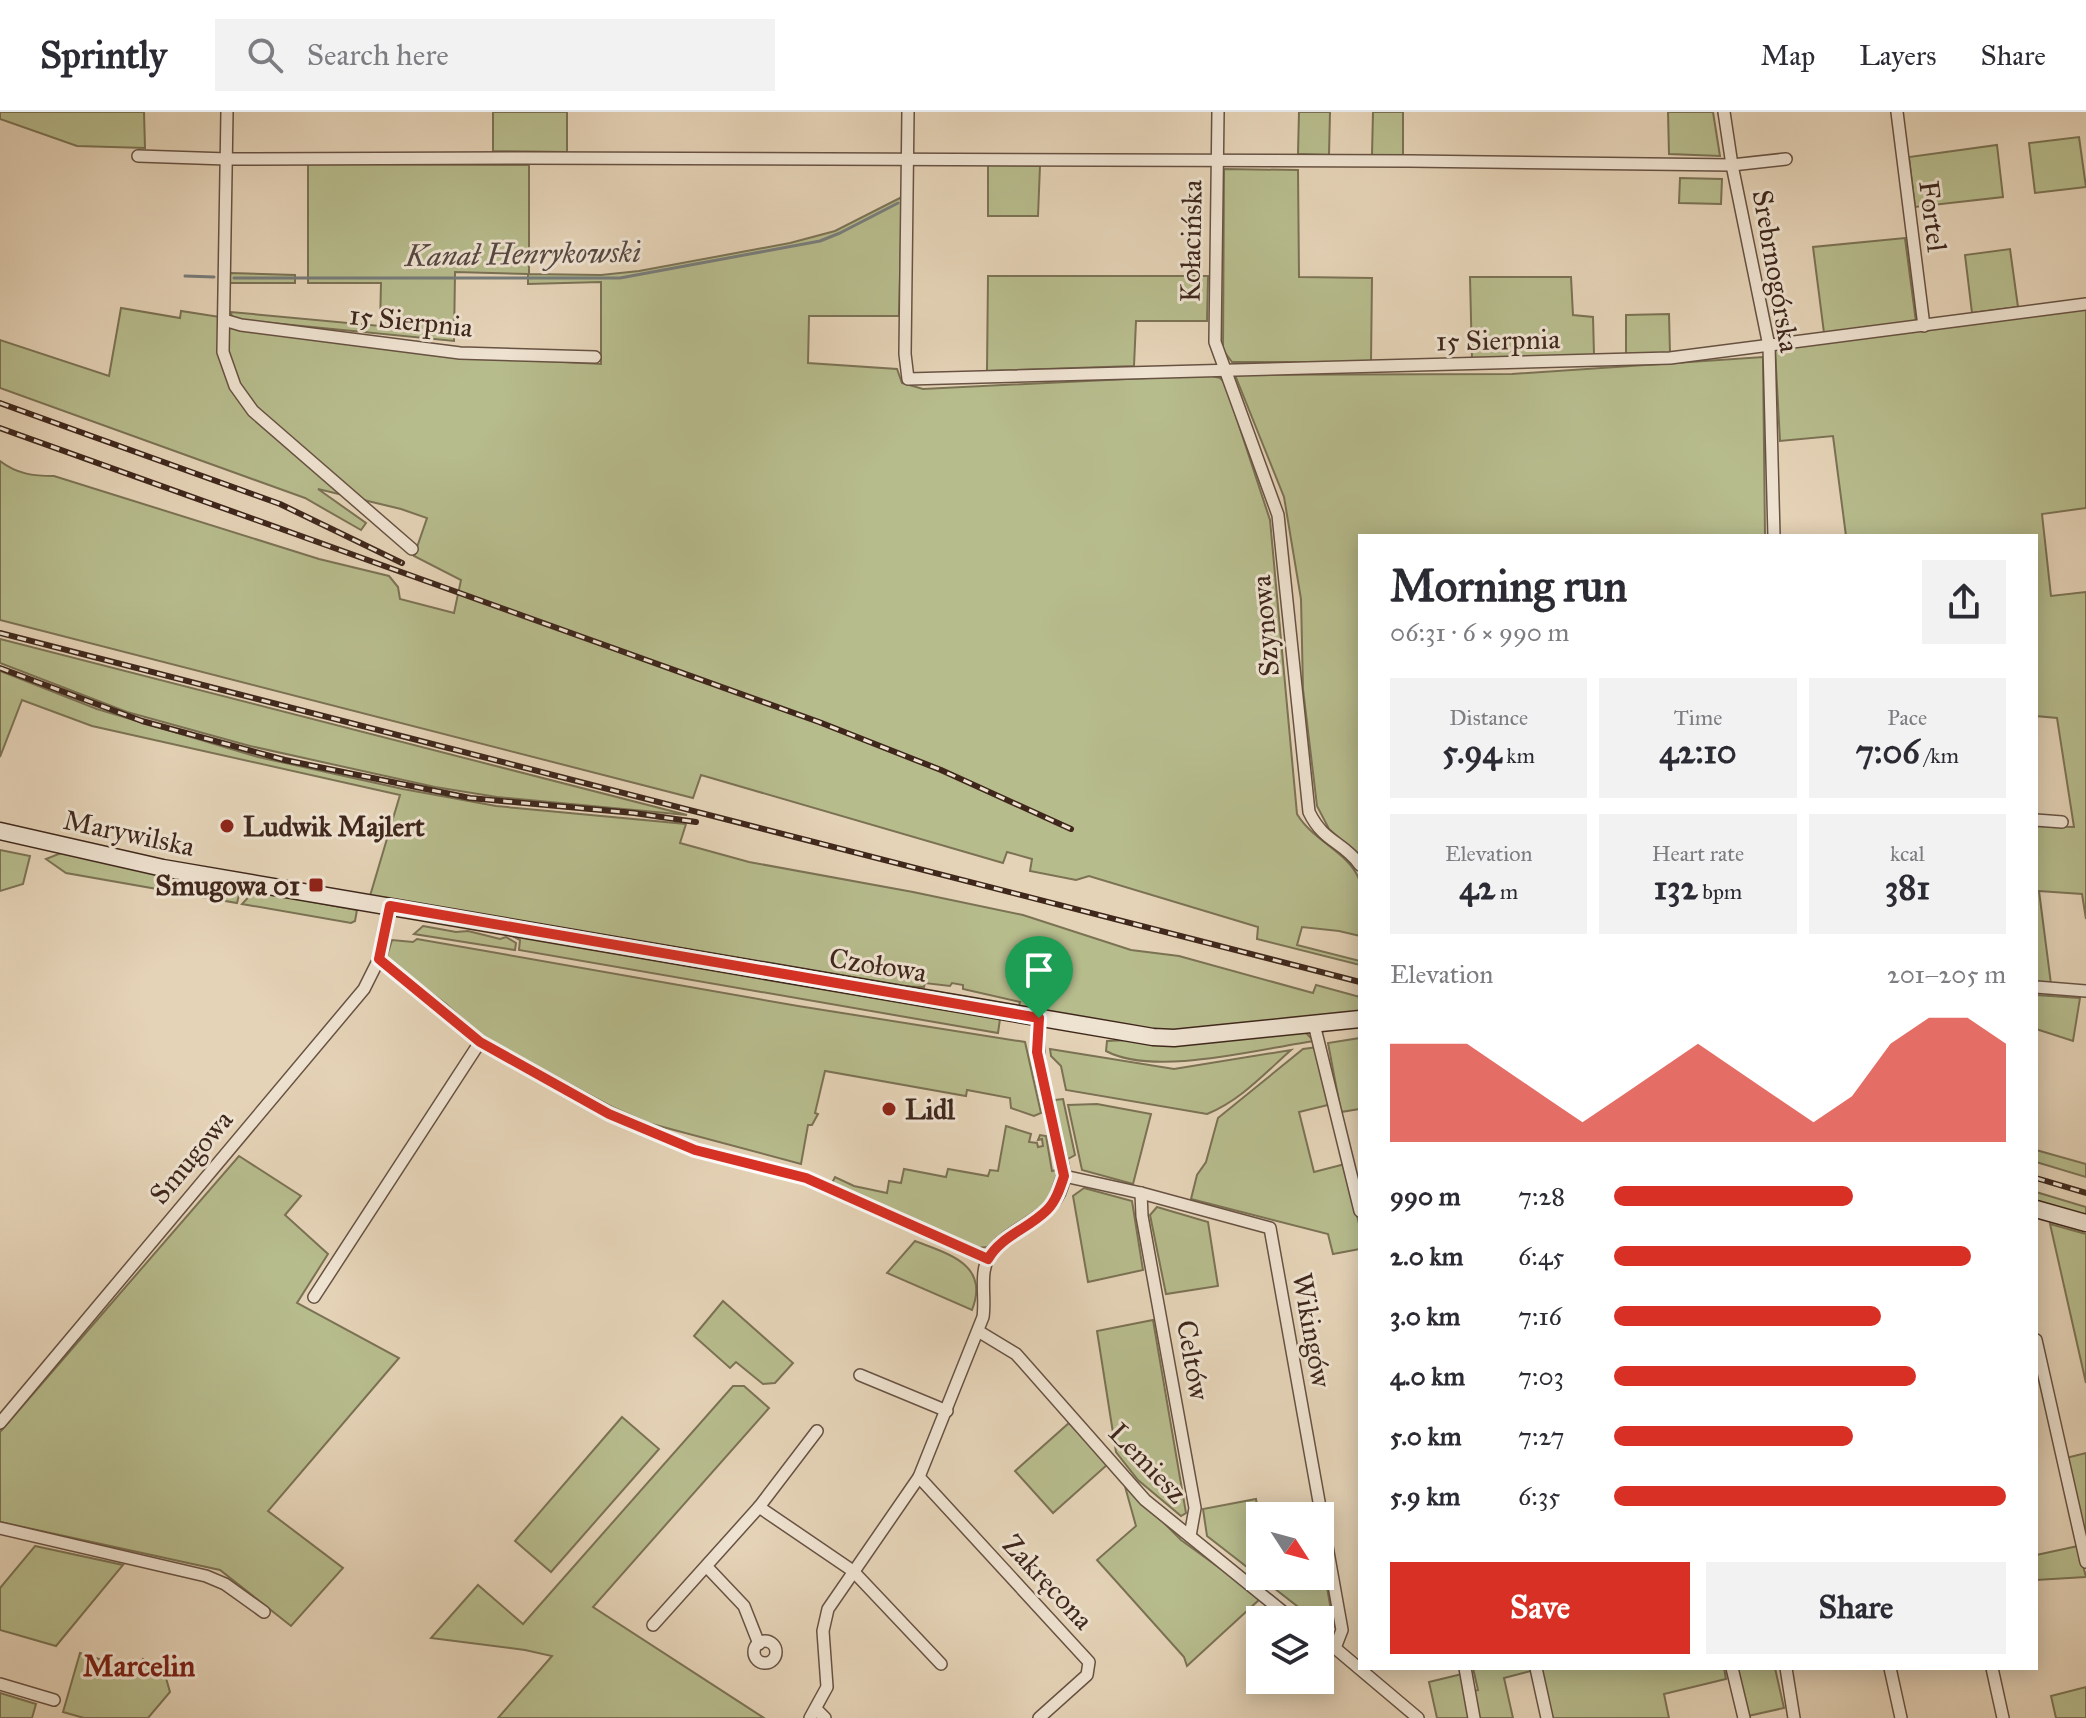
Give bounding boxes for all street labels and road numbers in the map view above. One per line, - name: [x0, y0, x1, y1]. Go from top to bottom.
- street label: Fortel: [1911, 178, 1955, 254]
- street label: Kołacińska: [1172, 179, 1210, 303]
- street label: Srebrnogórska: [1745, 187, 1808, 355]
- street label: 15 Sierpnia: [347, 297, 475, 345]
- street label: 15 Sierpnia: [1435, 321, 1561, 359]
- street label: Szynowa: [1243, 574, 1287, 678]
- street label: Marywilska: [60, 802, 198, 864]
- street label: Czołowa: [827, 940, 929, 990]
- street label: Smugowa: [142, 1103, 240, 1211]
- street label: Wikingów: [1285, 1270, 1339, 1391]
- street label: Celtów: [1169, 1317, 1217, 1403]
- street label: Lemiesz: [1101, 1415, 1195, 1511]
- street label: Zakręcona: [995, 1527, 1101, 1637]

